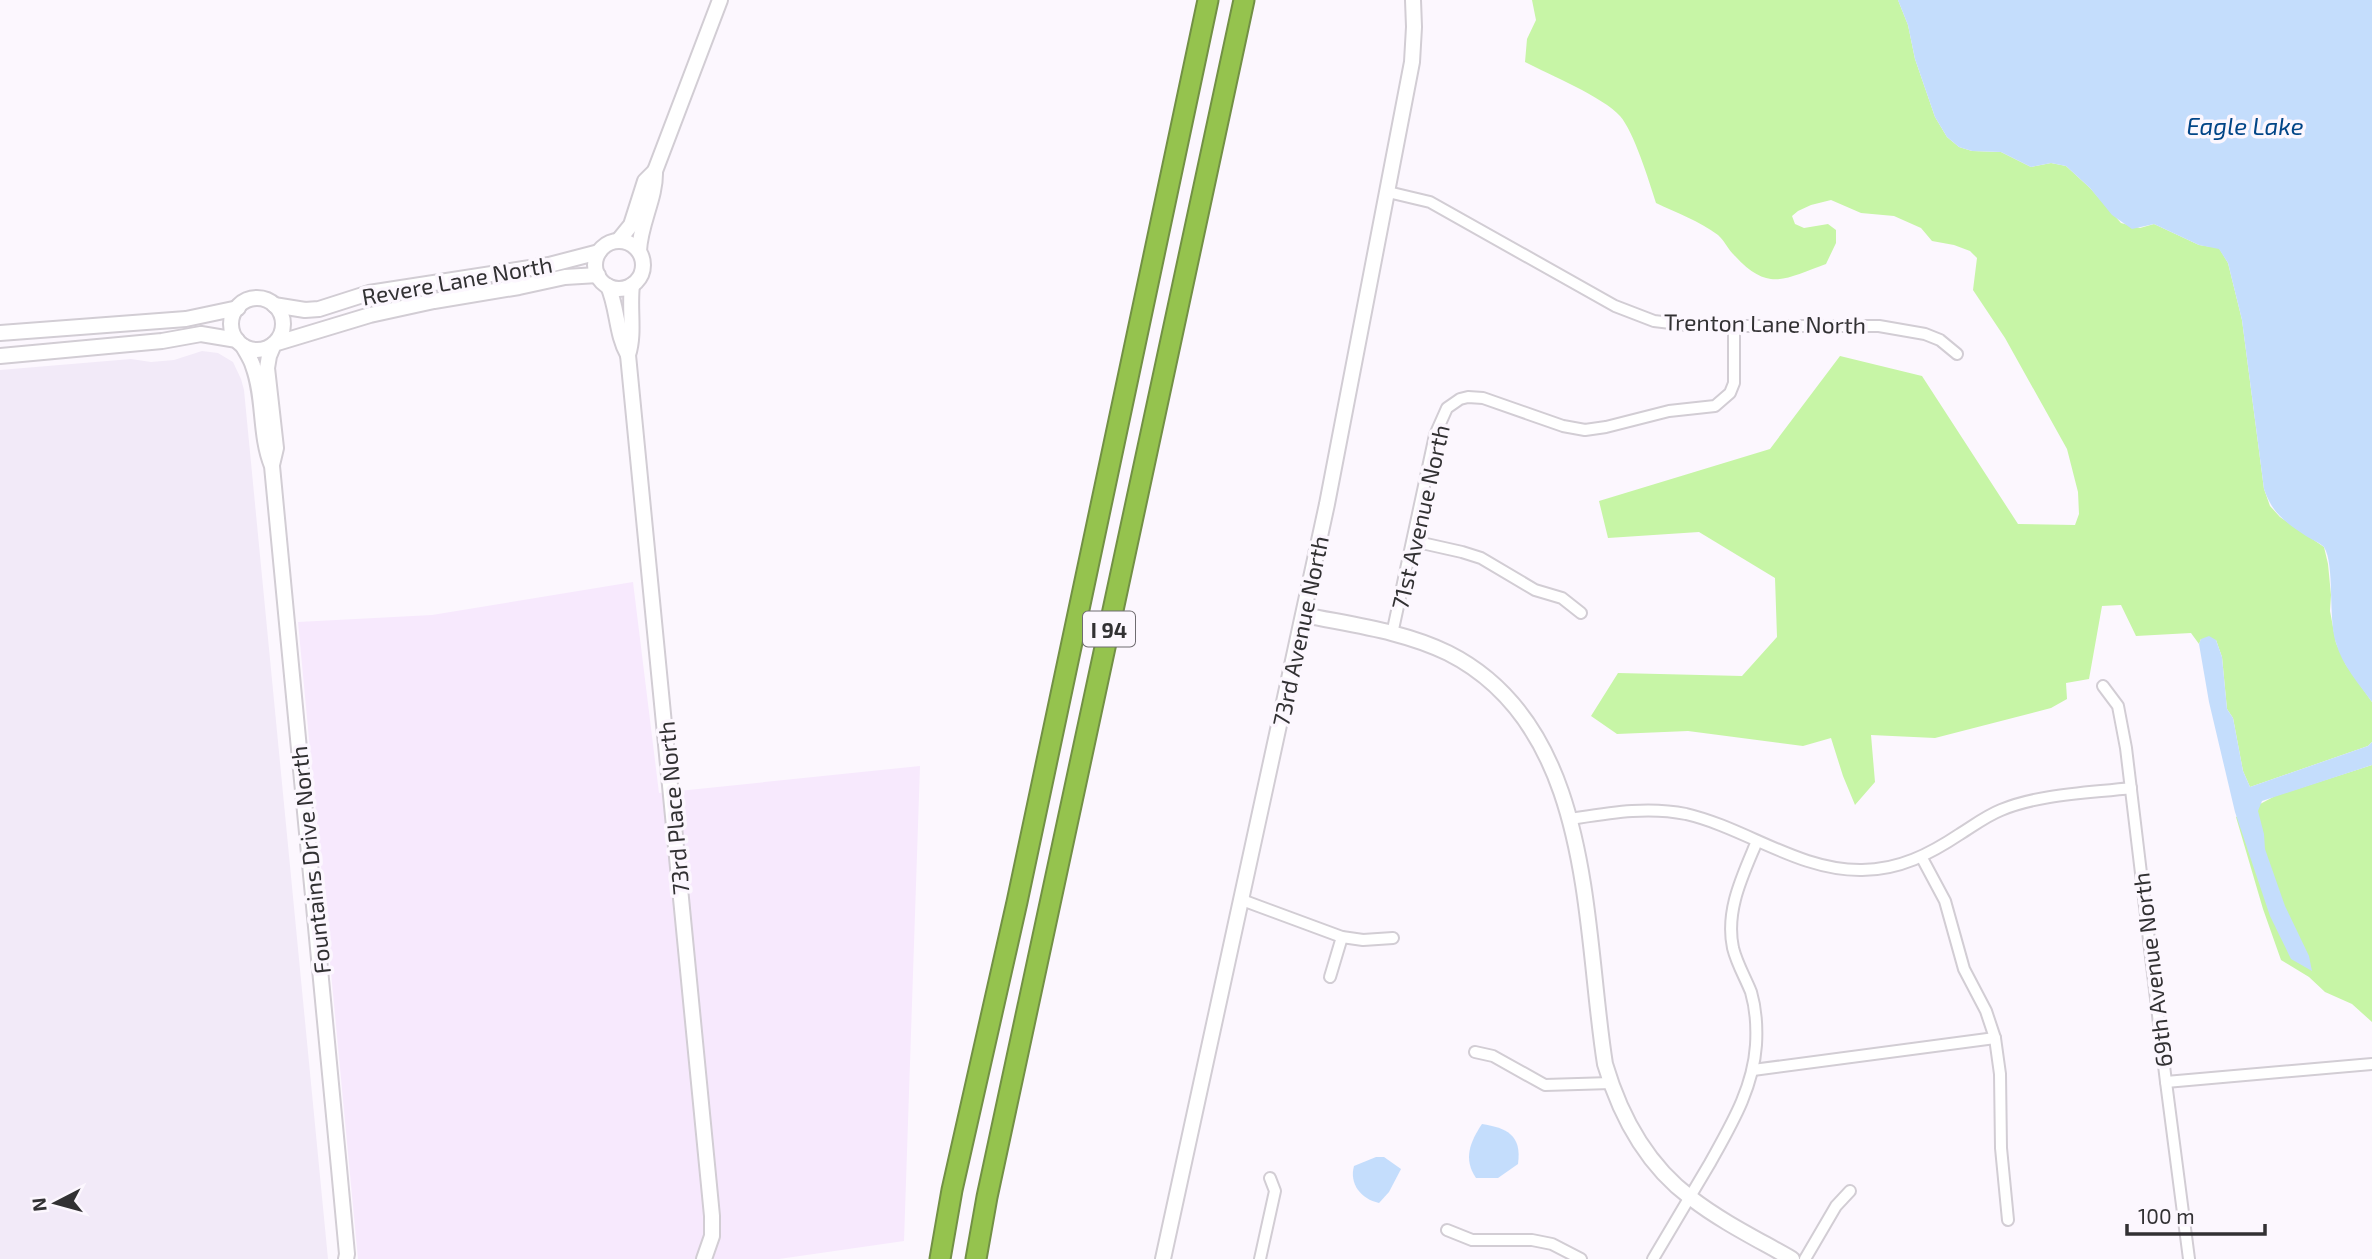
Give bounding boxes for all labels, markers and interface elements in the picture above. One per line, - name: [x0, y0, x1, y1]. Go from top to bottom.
- water label: Eagle Lake: [2186, 111, 2304, 140]
- street label: Revere Lane North: [359, 249, 555, 311]
- street label: Trenton Lane North: [1664, 307, 1866, 339]
- street label: 71st Avenue North: [1385, 422, 1455, 612]
- street label: 73rd Avenue North: [1266, 533, 1334, 729]
- road number: I 94: [1083, 612, 1135, 646]
- street label: 73rd Place North: [651, 720, 695, 896]
- street label: Fountains Drive North: [284, 745, 336, 975]
- street label: 69th Avenue North: [2126, 871, 2178, 1069]
- north arrow: [21, 1168, 91, 1238]
- scale bar: [2127, 1192, 2265, 1236]
- text: N: [26, 1197, 51, 1213]
- text: 100 m: [2138, 1203, 2195, 1228]

